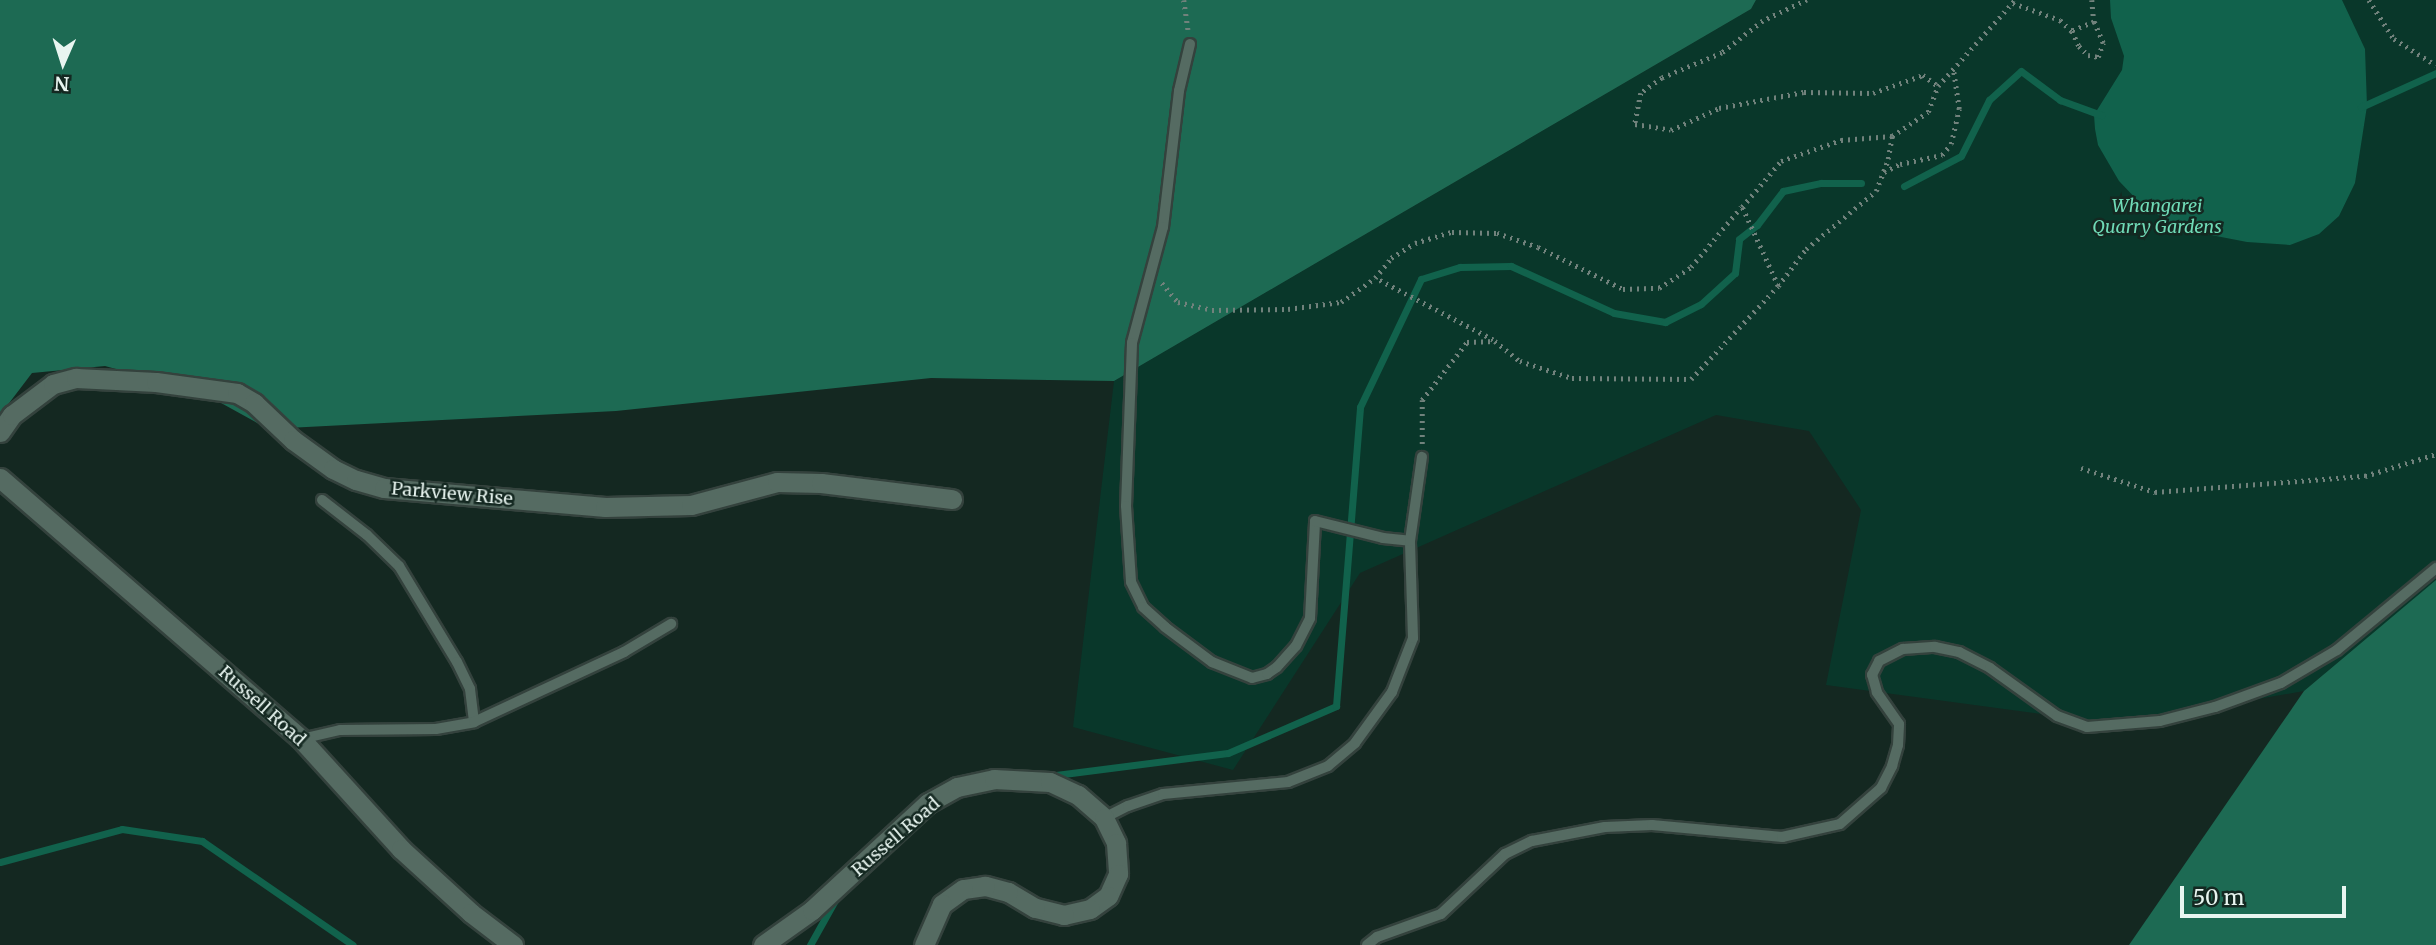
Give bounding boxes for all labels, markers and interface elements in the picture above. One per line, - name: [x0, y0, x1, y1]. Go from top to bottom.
- north arrow: [28, 28, 98, 98]
- text: N: [54, 72, 70, 96]
- park label: Whangarei Quarry Gardens: [2092, 196, 2222, 238]
- street label: Parkview Rise: [390, 478, 514, 510]
- street label: Russell Road: [214, 661, 310, 751]
- street label: Russell Road: [848, 793, 944, 881]
- scale bar: [2184, 872, 2350, 916]
- text: 50 m: [2193, 884, 2244, 911]

